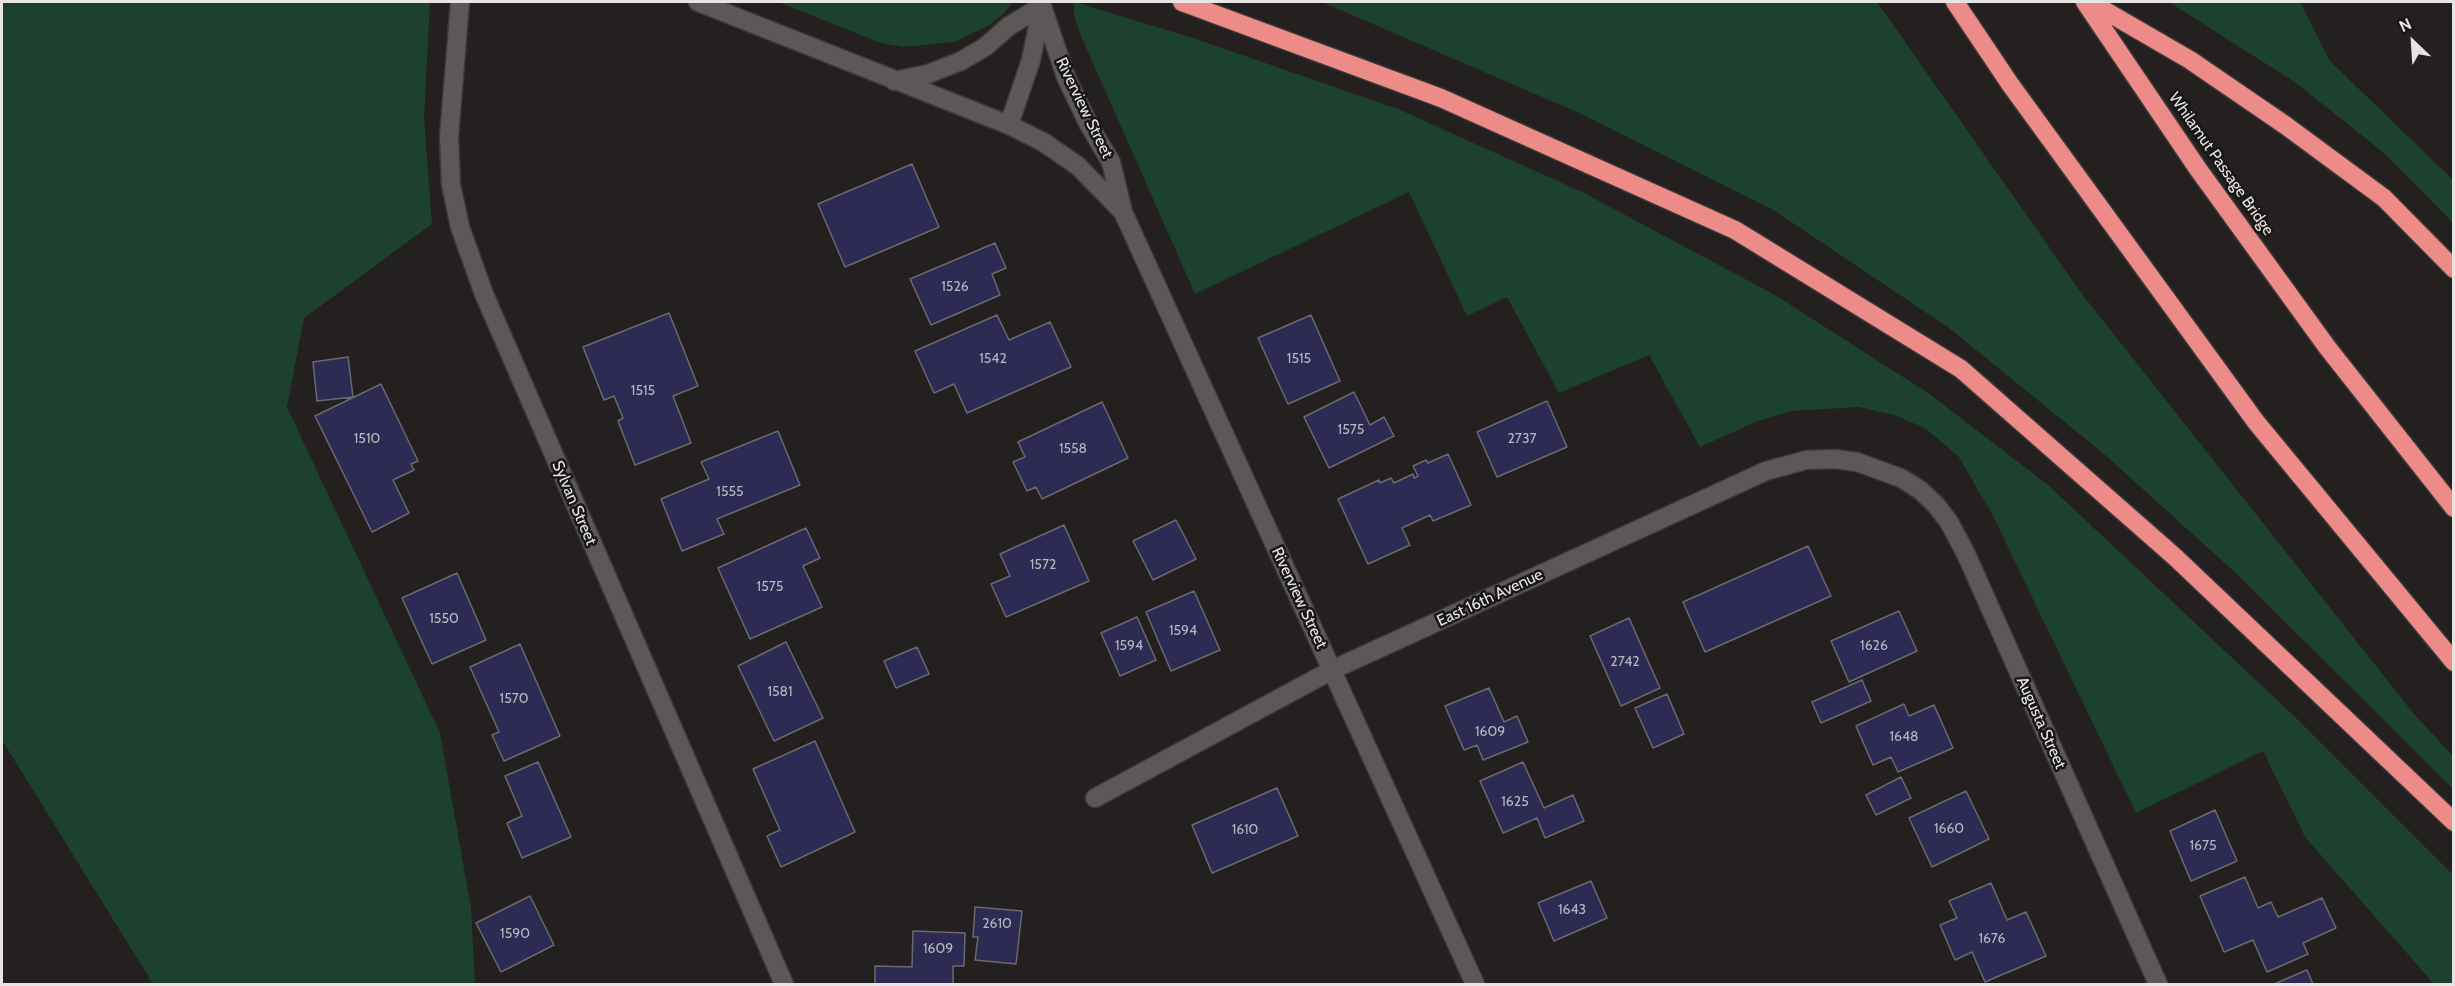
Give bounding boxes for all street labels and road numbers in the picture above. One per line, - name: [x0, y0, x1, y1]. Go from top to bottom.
- street label: Riverview Street: [1051, 55, 1117, 161]
- street label: Whilamut Passage Bridge: [2164, 89, 2278, 239]
- street label: Sylvan Street: [548, 458, 600, 548]
- street label: Riverview Street: [1267, 544, 1331, 652]
- street label: East 16th Avenue: [1434, 565, 1546, 631]
- street label: Augusta Street: [2012, 674, 2070, 772]

